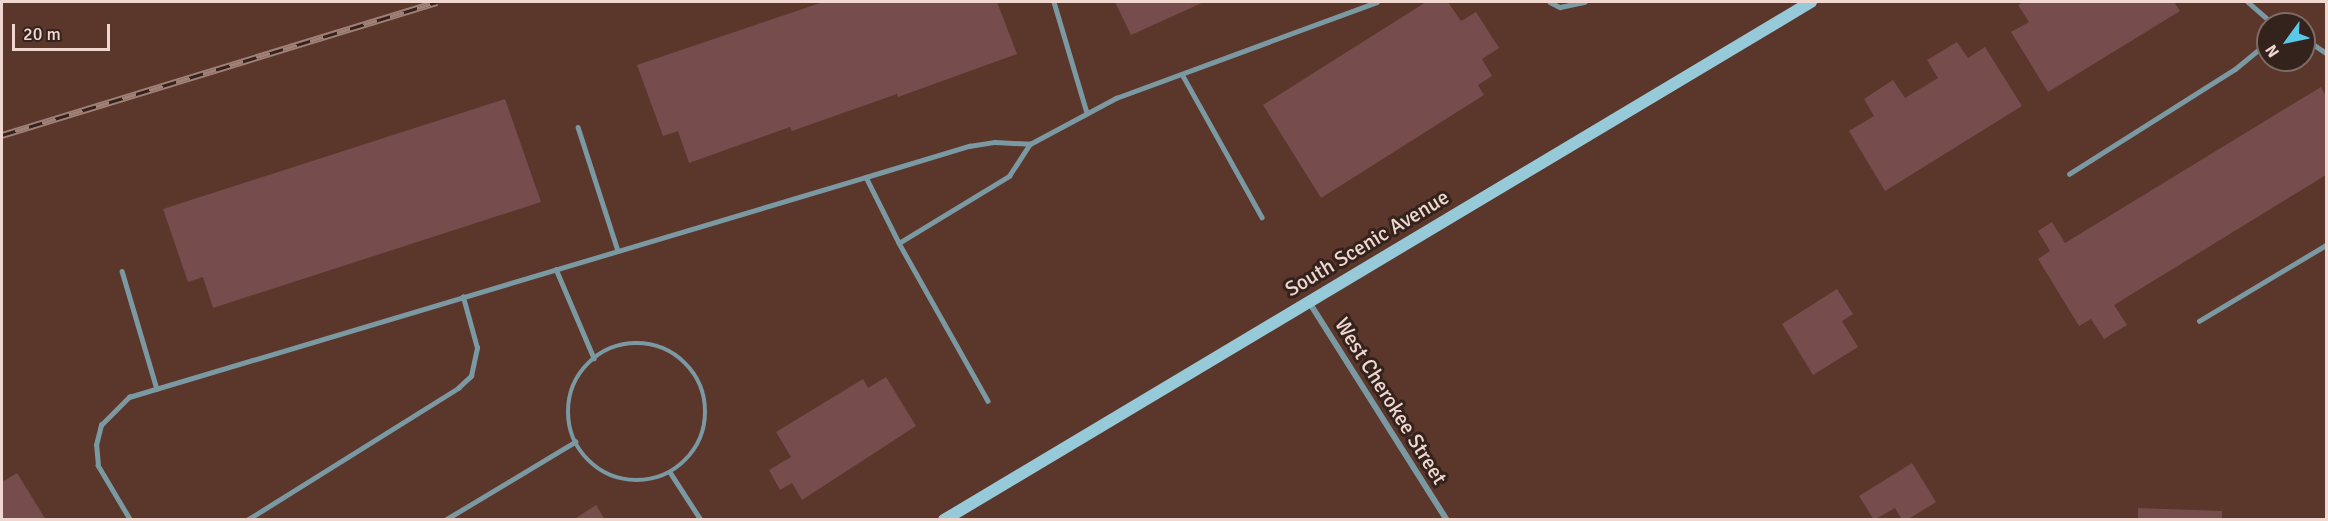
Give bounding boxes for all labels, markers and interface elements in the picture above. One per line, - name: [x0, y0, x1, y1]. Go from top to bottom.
- scale bar: [15, 12, 112, 50]
- north arrow: [2256, 12, 2316, 72]
- text: 20 m: [23, 23, 61, 45]
- text: N: [2261, 41, 2284, 61]
- street label: South Scenic Avenue: [1280, 184, 1454, 302]
- street label: West Cherokee Street: [1329, 313, 1453, 489]

